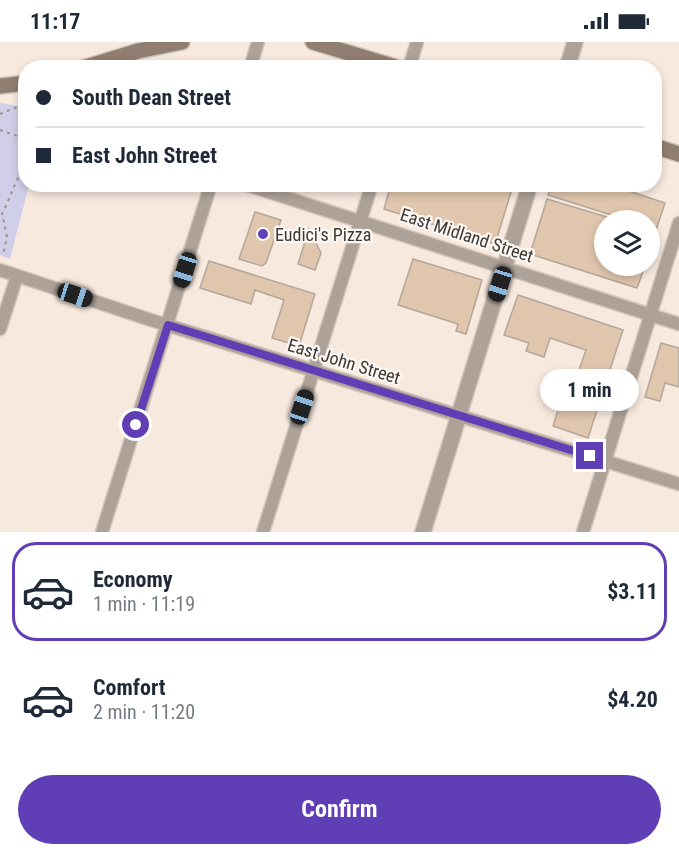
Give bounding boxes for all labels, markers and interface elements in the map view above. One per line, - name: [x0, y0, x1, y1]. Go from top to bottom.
- text: 11:17: [30, 9, 81, 34]
- text: South Dean Street: [72, 85, 231, 110]
- text: East John Street: [72, 143, 217, 168]
- street label: East Midland Street: [398, 204, 536, 266]
- map controls: [594, 210, 660, 276]
- button: layers: [594, 210, 660, 276]
- place label: Eudici's Pizza: [275, 224, 371, 245]
- marker: Eudici's Pizza: [256, 227, 270, 241]
- car: [171, 250, 199, 290]
- car: [486, 264, 514, 304]
- car: [55, 281, 95, 309]
- street label: East John Street: [285, 334, 403, 388]
- callout: 1 min: [540, 369, 640, 411]
- text: 1 min: [567, 378, 612, 402]
- car: [288, 387, 316, 427]
- route start: [122, 411, 149, 438]
- route end: [576, 442, 603, 469]
- icon: car: [21, 565, 75, 619]
- text: Economy: [93, 567, 173, 592]
- text: $3.11: [607, 579, 658, 604]
- text: 1 min · 11:19: [93, 592, 195, 616]
- icon: car: [21, 673, 75, 727]
- text: Comfort: [93, 675, 166, 700]
- text: $4.20: [607, 687, 658, 712]
- text: 2 min · 11:20: [93, 700, 195, 724]
- button: Confirm: [18, 775, 661, 844]

